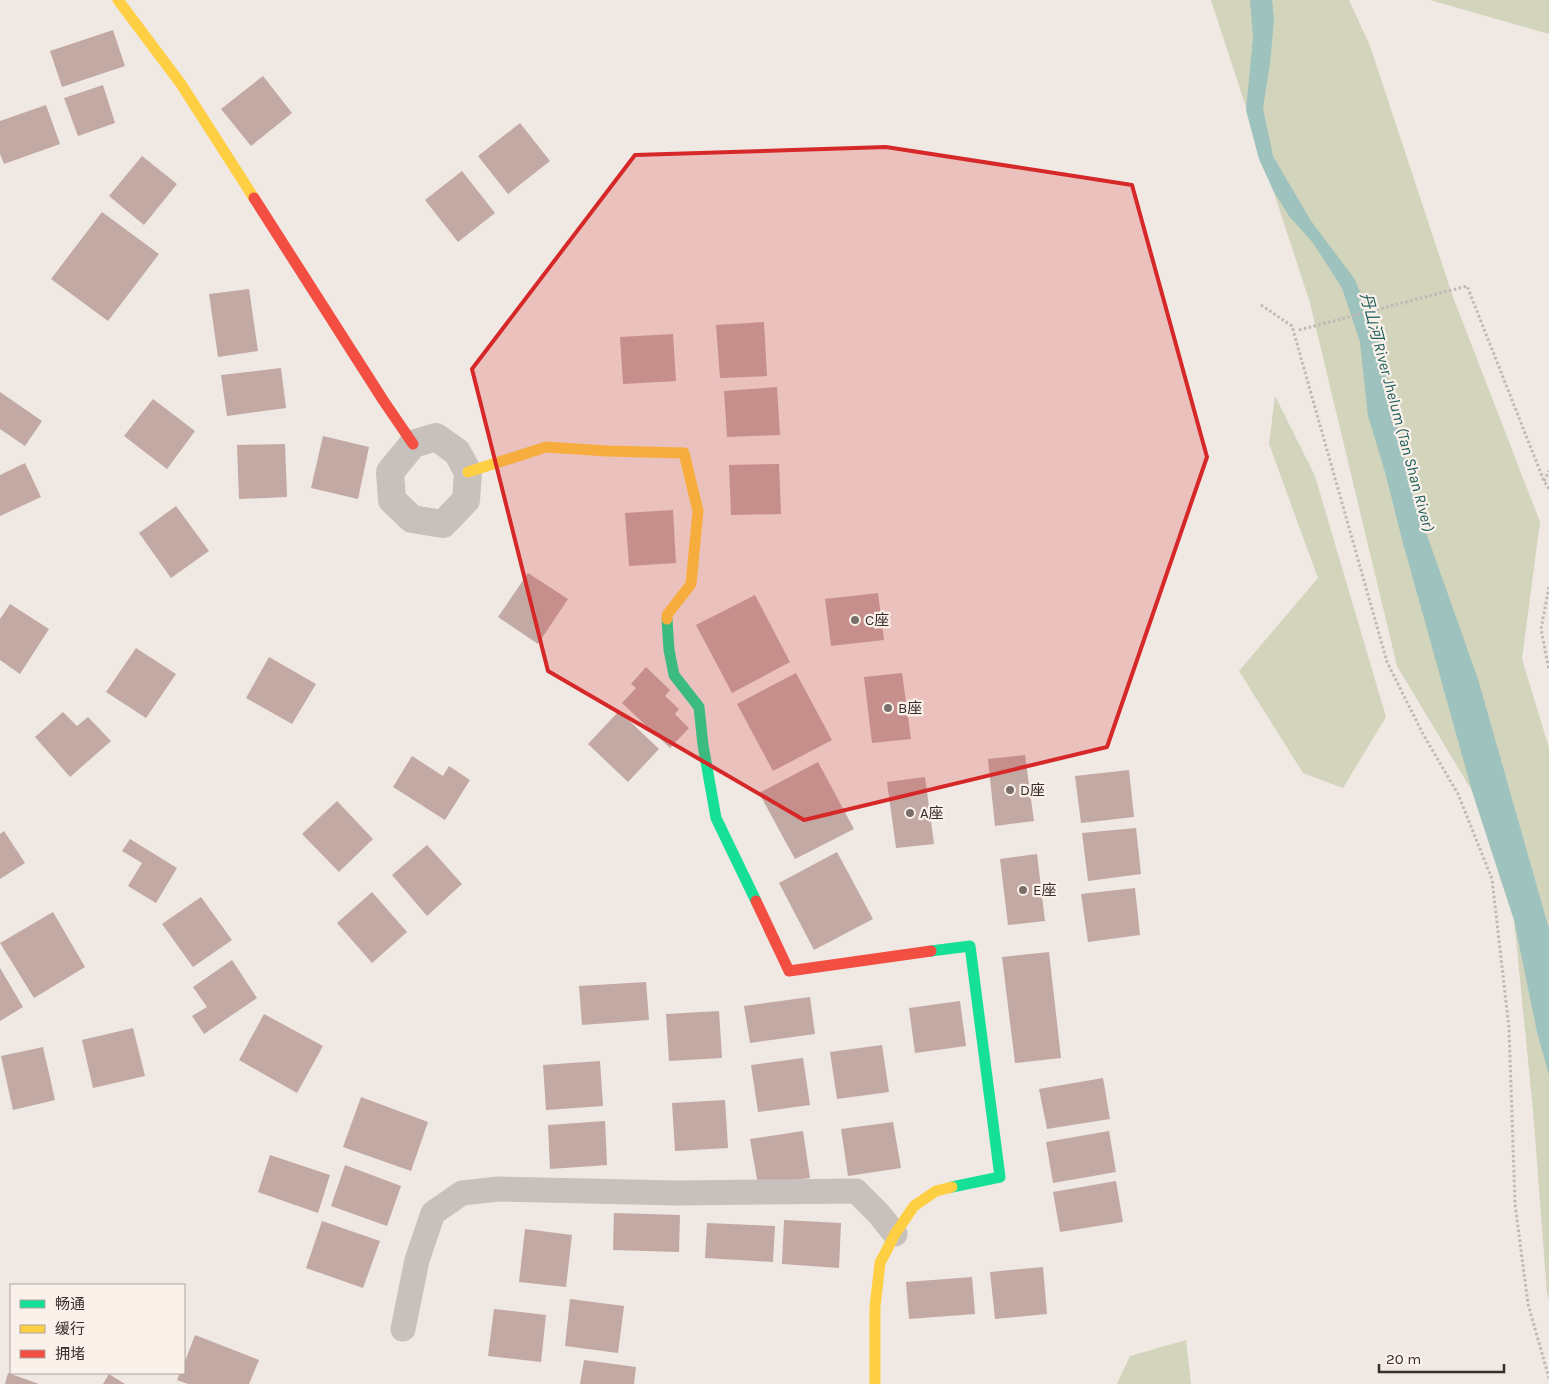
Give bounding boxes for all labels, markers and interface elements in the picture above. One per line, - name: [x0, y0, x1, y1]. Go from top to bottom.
- water label: 丹山河 River Jhelum (Tan Shan River): [1356, 290, 1439, 534]
- place label: C座: [865, 611, 889, 629]
- marker: C座: [849, 614, 861, 626]
- place label: B座: [898, 699, 922, 717]
- marker: B座: [882, 702, 894, 714]
- place label: D座: [1020, 781, 1045, 799]
- marker: D座: [1004, 784, 1016, 796]
- place label: A座: [920, 804, 944, 822]
- marker: A座: [904, 807, 916, 819]
- place label: E座: [1033, 881, 1056, 899]
- marker: E座: [1017, 884, 1029, 896]
- legend: [10, 1284, 185, 1374]
- text: 畅通: [55, 1295, 85, 1313]
- text: 缓行: [55, 1320, 85, 1338]
- scale bar: [1379, 1342, 1504, 1374]
- text: 拥堵: [55, 1345, 85, 1363]
- text: 20 m: [1386, 1350, 1421, 1368]

